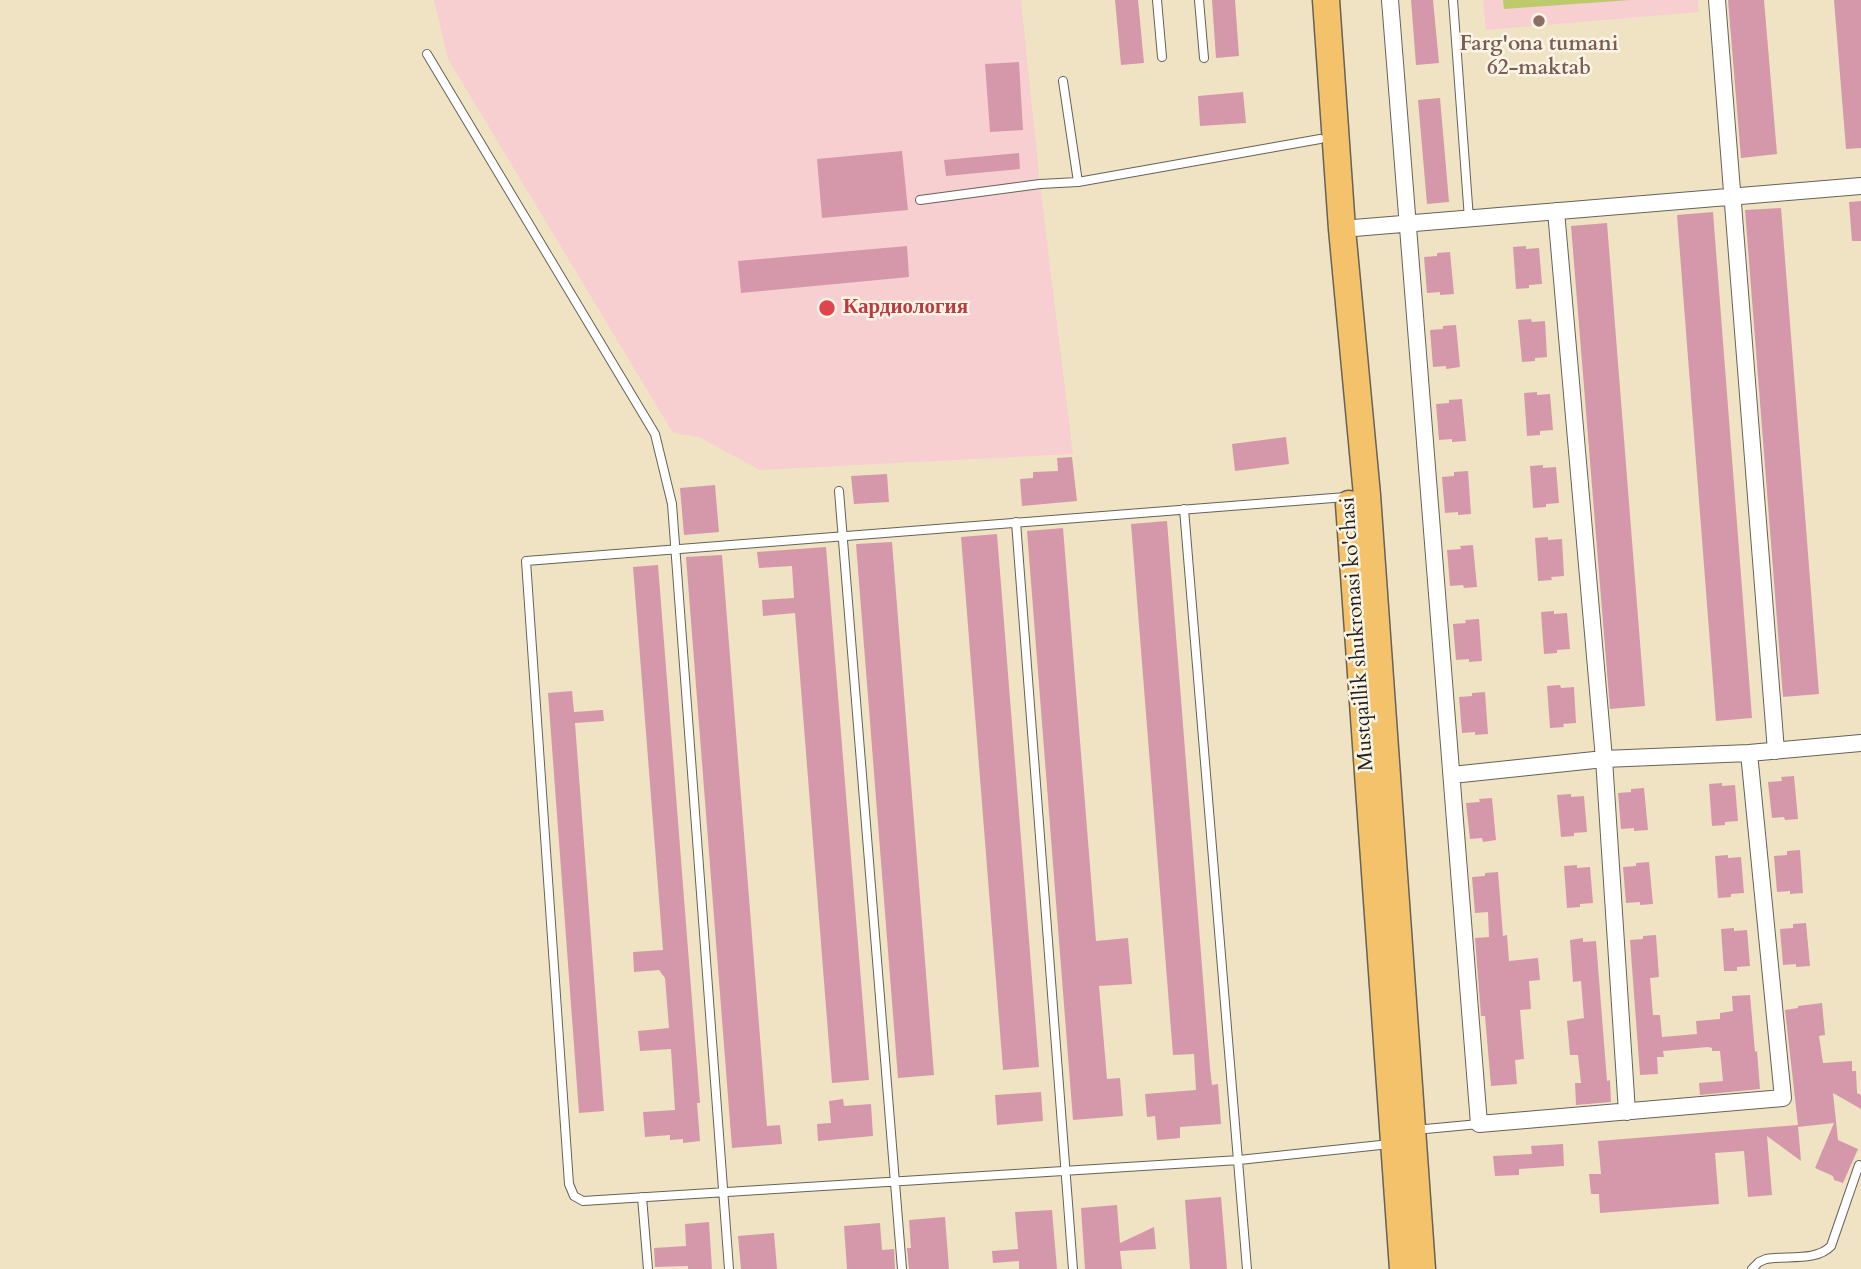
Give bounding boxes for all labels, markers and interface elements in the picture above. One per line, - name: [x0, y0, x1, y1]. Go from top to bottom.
- marker: Farg'ona tumani 62-maktab: [1531, 13, 1547, 29]
- place label: Farg'ona tumani 62-maktab: [1460, 32, 1618, 82]
- place label: Кардиология: [843, 295, 968, 321]
- marker: Кардиология: [817, 298, 837, 318]
- street label: Mustqaillik shukronasi ko'chasi: [1336, 496, 1380, 772]

